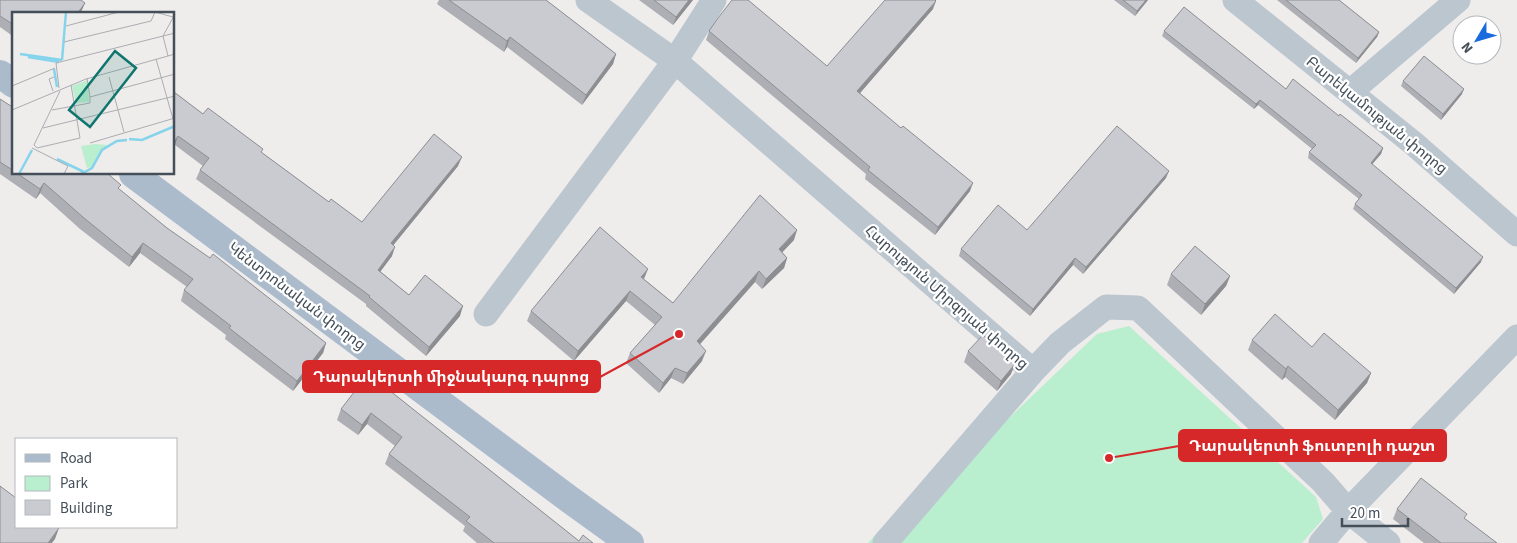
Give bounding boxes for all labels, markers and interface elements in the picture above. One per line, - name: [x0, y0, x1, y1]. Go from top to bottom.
- inset map: [12, 12, 175, 175]
- north arrow: [1452, 15, 1502, 65]
- text: N: [1457, 38, 1478, 57]
- street label: Բարեկամության փողոց: [1301, 52, 1452, 179]
- street label: Հարություն Միրզոյան փողոց: [860, 220, 1033, 374]
- street label: Կենտրոնական փողոց: [224, 238, 370, 355]
- callout: Դարակերտի միջնակարգ դպրոց: [303, 361, 600, 392]
- text: Դարակերտի միջնակարգ դպրոց: [313, 366, 589, 388]
- callout: Դարակերտի ֆուտբոլի դաշտ: [1179, 430, 1446, 461]
- text: Դարակերտի ֆուտբոլի դաշտ: [1189, 435, 1435, 457]
- legend: [15, 438, 178, 528]
- text: Road: [60, 448, 92, 469]
- text: Park: [60, 473, 89, 494]
- scale bar: [1342, 496, 1408, 528]
- text: Building: [60, 498, 113, 519]
- text: 20 m: [1350, 503, 1380, 524]

